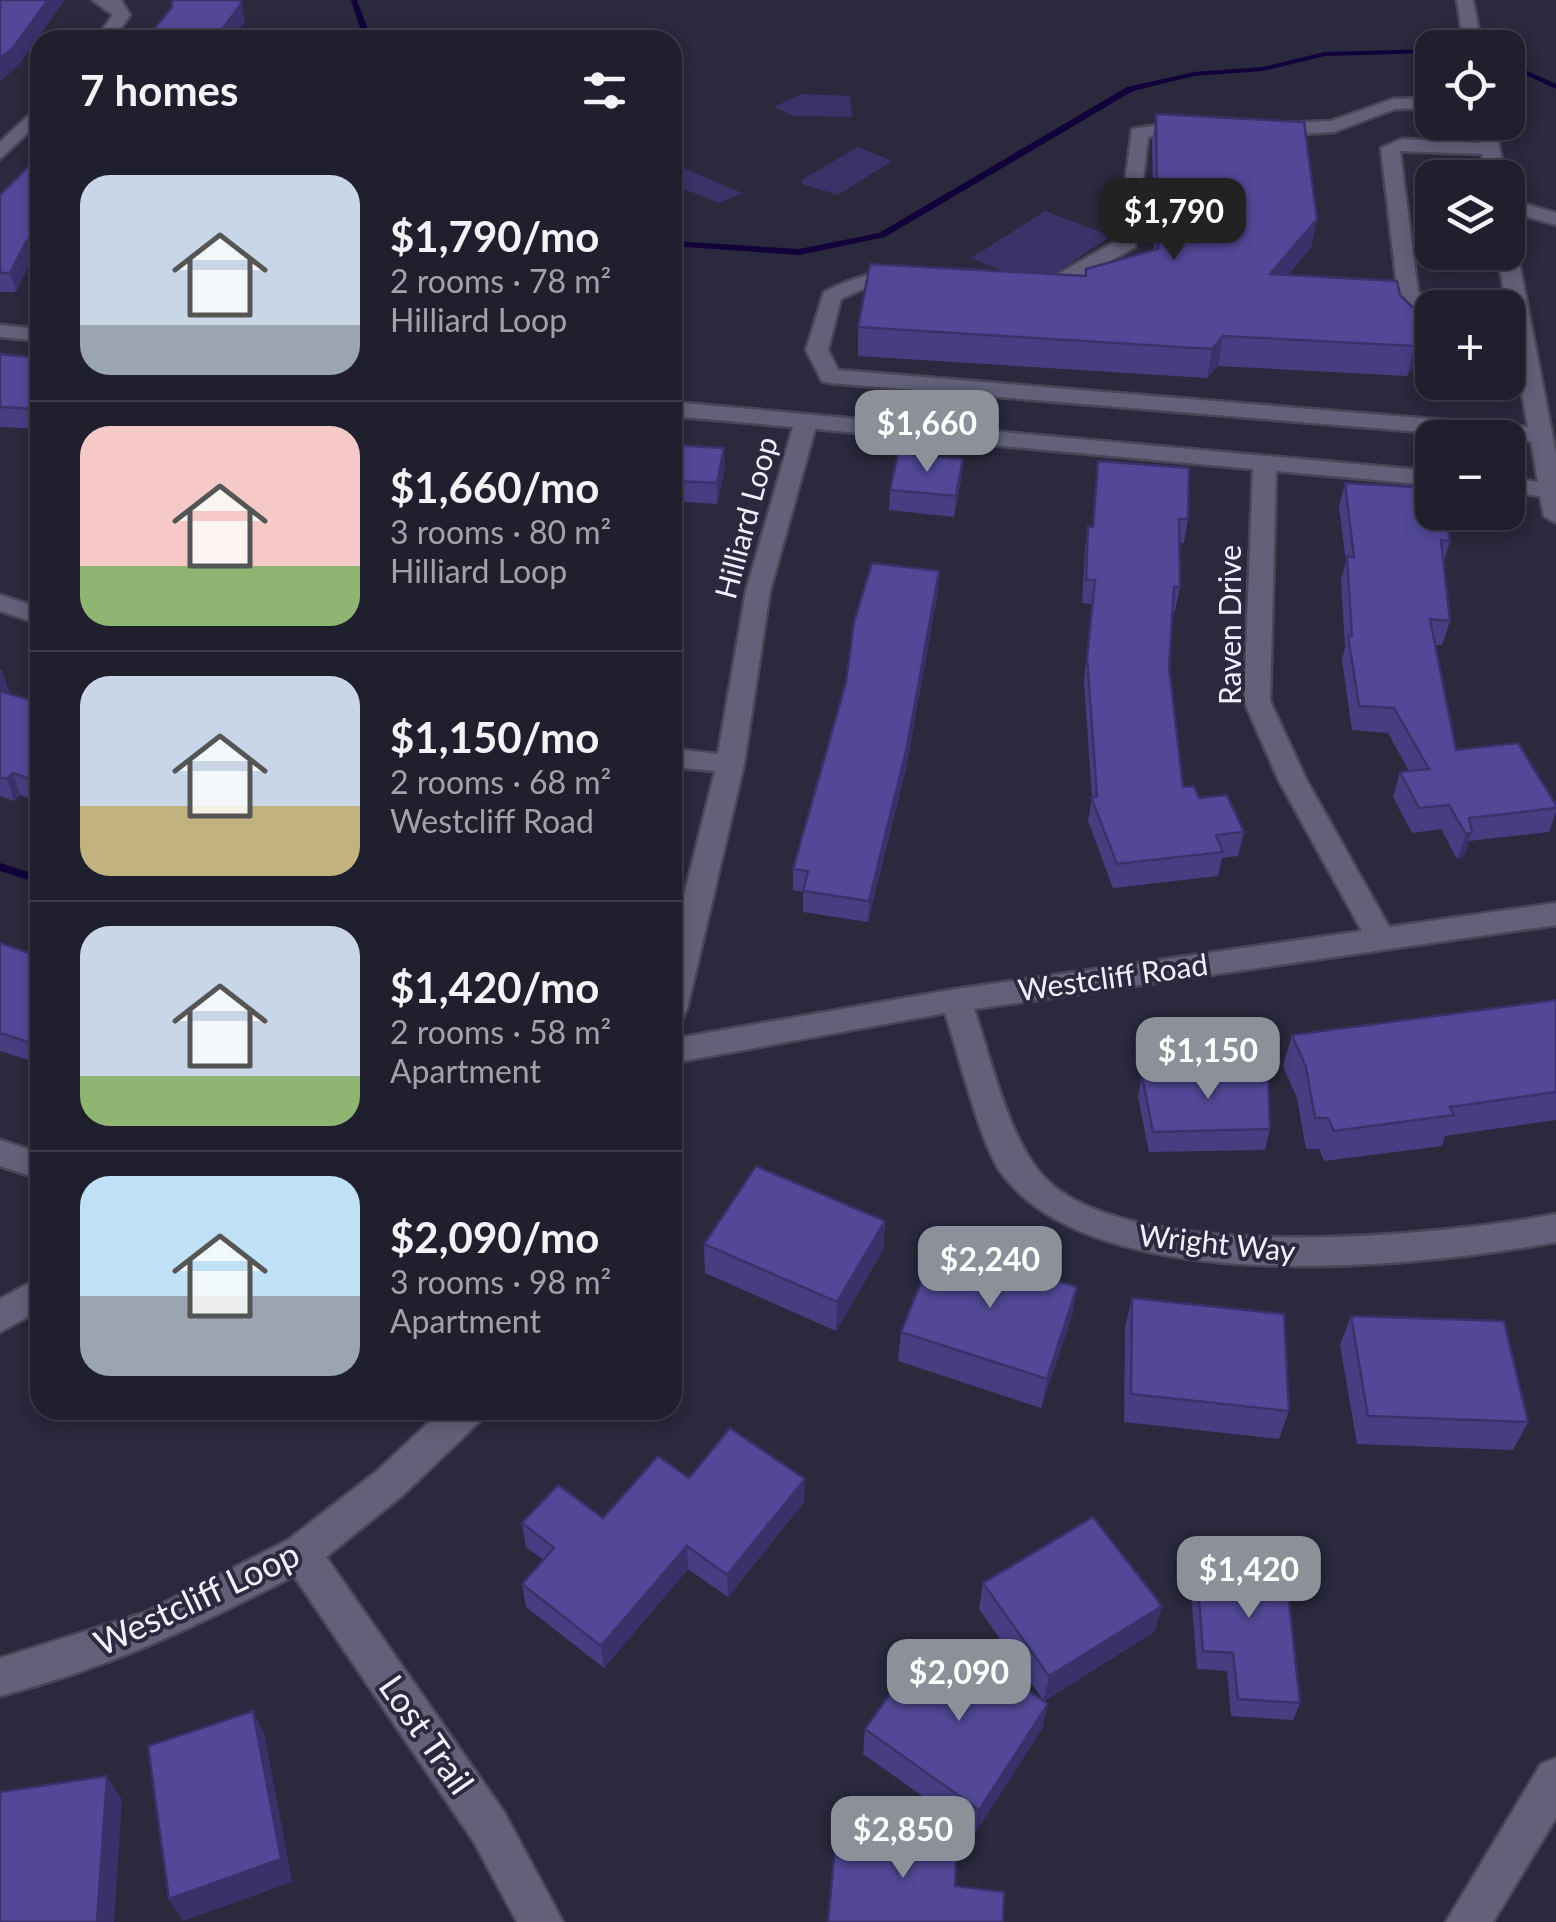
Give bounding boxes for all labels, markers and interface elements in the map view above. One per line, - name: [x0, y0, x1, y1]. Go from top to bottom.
- map controls: [1415, 30, 1525, 530]
- button: locate: [1415, 30, 1525, 140]
- icon: filters: [577, 63, 632, 118]
- text: 7 homes: [80, 65, 238, 115]
- button: layers: [1415, 160, 1525, 270]
- pin: $1,790: [1093, 178, 1255, 263]
- text: $1,790: [1124, 191, 1224, 230]
- text: $1,790/mo: [390, 211, 599, 261]
- icon: home: [160, 215, 280, 335]
- text: 2 rooms · 78 m²: [390, 261, 611, 300]
- button: +: [1415, 290, 1525, 400]
- text: Hilliard Loop: [390, 300, 567, 339]
- pin: $1,660: [846, 390, 1008, 475]
- text: $1,660: [877, 403, 977, 442]
- button: −: [1415, 420, 1525, 530]
- street label: Hilliard Loop: [706, 433, 784, 602]
- text: $1,660/mo: [390, 462, 599, 512]
- icon: home: [160, 466, 280, 586]
- text: 3 rooms · 80 m²: [390, 512, 611, 551]
- street label: Raven Drive: [1211, 545, 1247, 705]
- text: Hilliard Loop: [390, 551, 567, 590]
- text: $1,150/mo: [390, 712, 599, 762]
- icon: home: [160, 716, 280, 836]
- text: 2 rooms · 68 m²: [390, 762, 611, 801]
- text: Westcliff Road: [390, 801, 594, 840]
- street label: Westcliff Road: [1016, 945, 1210, 1007]
- text: $1,420/mo: [390, 962, 599, 1012]
- icon: home: [160, 966, 280, 1086]
- text: 2 rooms · 58 m²: [390, 1012, 611, 1051]
- pin: $1,150: [1127, 1017, 1289, 1102]
- text: $1,150: [1158, 1030, 1258, 1069]
- text: Apartment: [390, 1051, 541, 1090]
- text: $2,090/mo: [390, 1212, 599, 1262]
- icon: home: [160, 1216, 280, 1336]
- street label: Wright Way: [1137, 1216, 1298, 1268]
- pin: $2,240: [909, 1226, 1071, 1311]
- text: $2,240: [940, 1239, 1040, 1278]
- text: 3 rooms · 98 m²: [390, 1262, 611, 1301]
- text: Apartment: [390, 1301, 541, 1340]
- street label: Westcliff Loop: [87, 1531, 305, 1663]
- pin: $1,420: [1168, 1536, 1330, 1621]
- text: $1,420: [1199, 1549, 1299, 1588]
- pin: $2,090: [878, 1639, 1040, 1724]
- text: $2,090: [909, 1652, 1009, 1691]
- street label: Lost Trail: [372, 1666, 484, 1801]
- pin: $2,850: [822, 1796, 984, 1881]
- text: $2,850: [853, 1809, 953, 1848]

